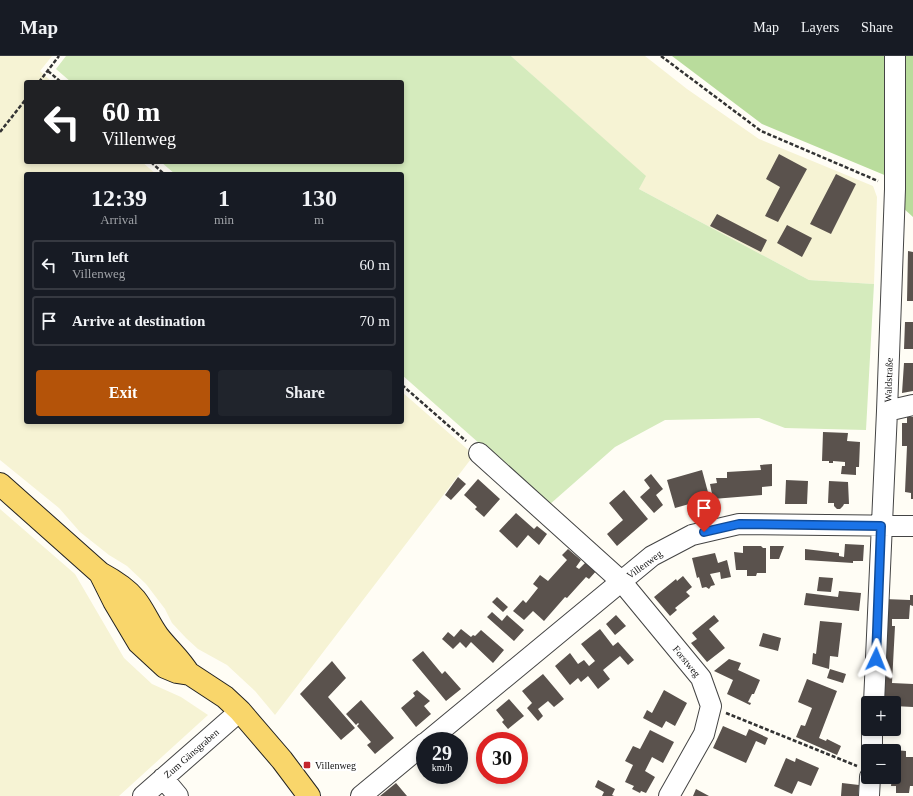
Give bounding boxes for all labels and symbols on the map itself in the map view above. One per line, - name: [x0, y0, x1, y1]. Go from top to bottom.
- street label: Waldstraße: [882, 357, 895, 403]
- pin: [687, 491, 721, 532]
- street label: Villenweg: [624, 548, 664, 581]
- position arrow: [855, 638, 897, 680]
- street label: Forstweg: [671, 643, 703, 679]
- street label: Zum Gänsgraben: [162, 727, 221, 780]
- speed limit sign: 30: [476, 732, 528, 784]
- marker: Villenweg: [302, 760, 312, 770]
- place label: Villenweg: [315, 760, 356, 771]

